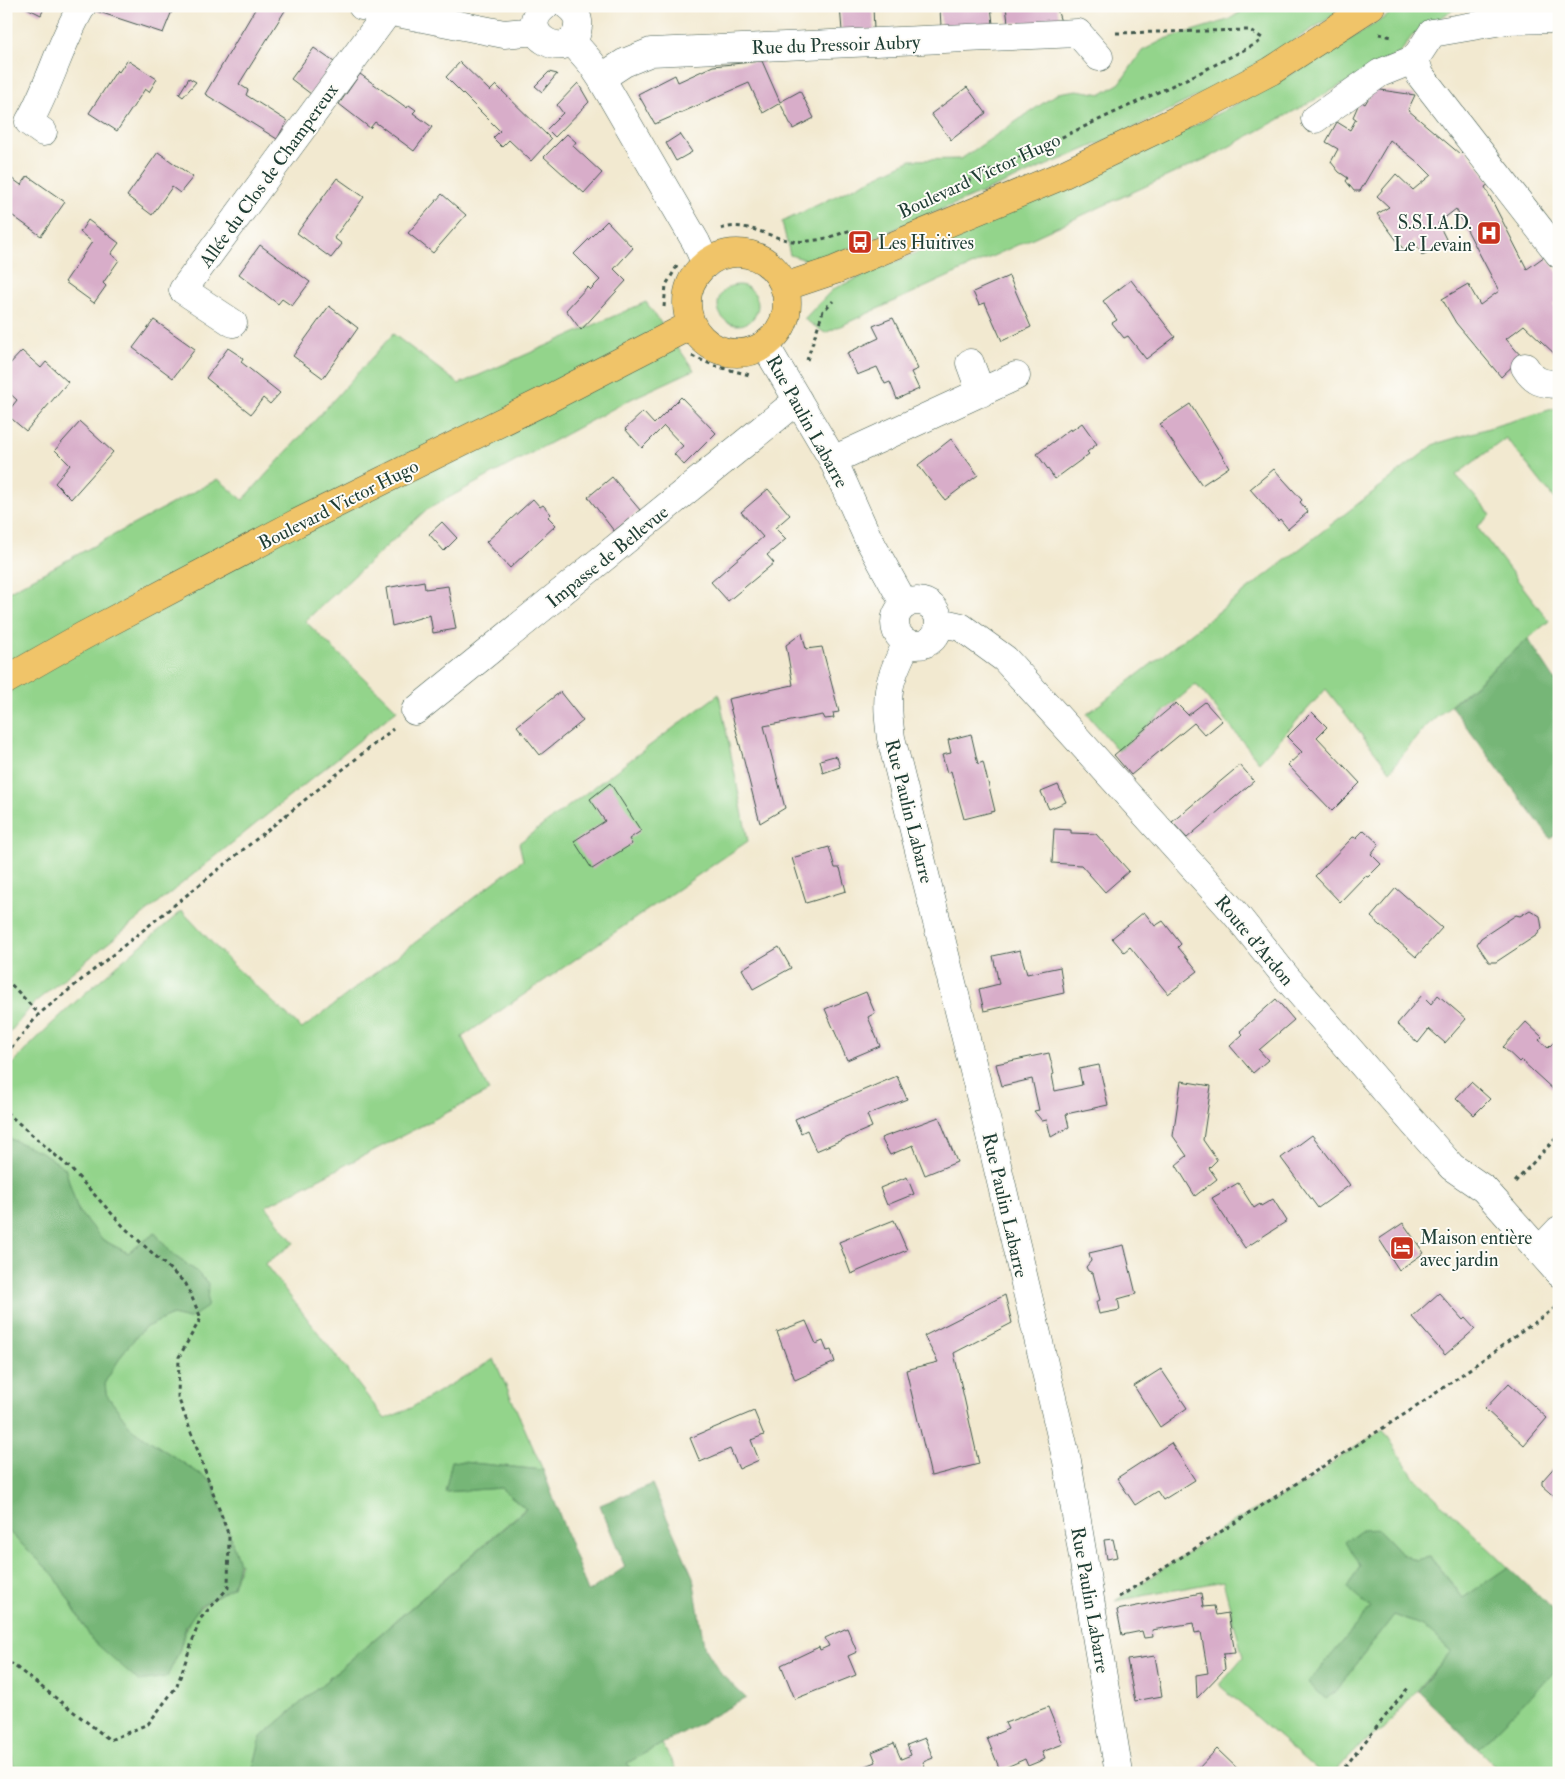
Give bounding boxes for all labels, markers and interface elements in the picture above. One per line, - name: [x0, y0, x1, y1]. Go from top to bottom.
- street label: Rue du Pressoir Aubry: [751, 30, 922, 60]
- street label: Allée du Clos de Champereux: [193, 78, 345, 274]
- street label: Boulevard Victor Hugo: [894, 128, 1064, 224]
- place label: S.S.I.A.D. Le Levain: [1394, 211, 1472, 257]
- hospital icon: S.S.I.A.D. Le Levain: [1476, 220, 1502, 246]
- bus stop icon: Les Huitives: [847, 229, 873, 255]
- place label: Les Huitives: [878, 231, 974, 255]
- street label: Rue Paulin Labarre: [761, 351, 854, 492]
- street label: Boulevard Victor Hugo: [254, 454, 423, 556]
- street label: Impasse de Bellevue: [542, 500, 674, 614]
- street label: Rue Paulin Labarre: [879, 737, 939, 886]
- street label: Route d'Ardon: [1209, 890, 1299, 991]
- street label: Rue Paulin Labarre: [977, 1130, 1033, 1280]
- place label: Maison entière avec jardin: [1420, 1226, 1532, 1272]
- hotel icon: Maison entière avec jardin: [1389, 1235, 1415, 1261]
- street label: Rue Paulin Labarre: [1065, 1525, 1115, 1675]

